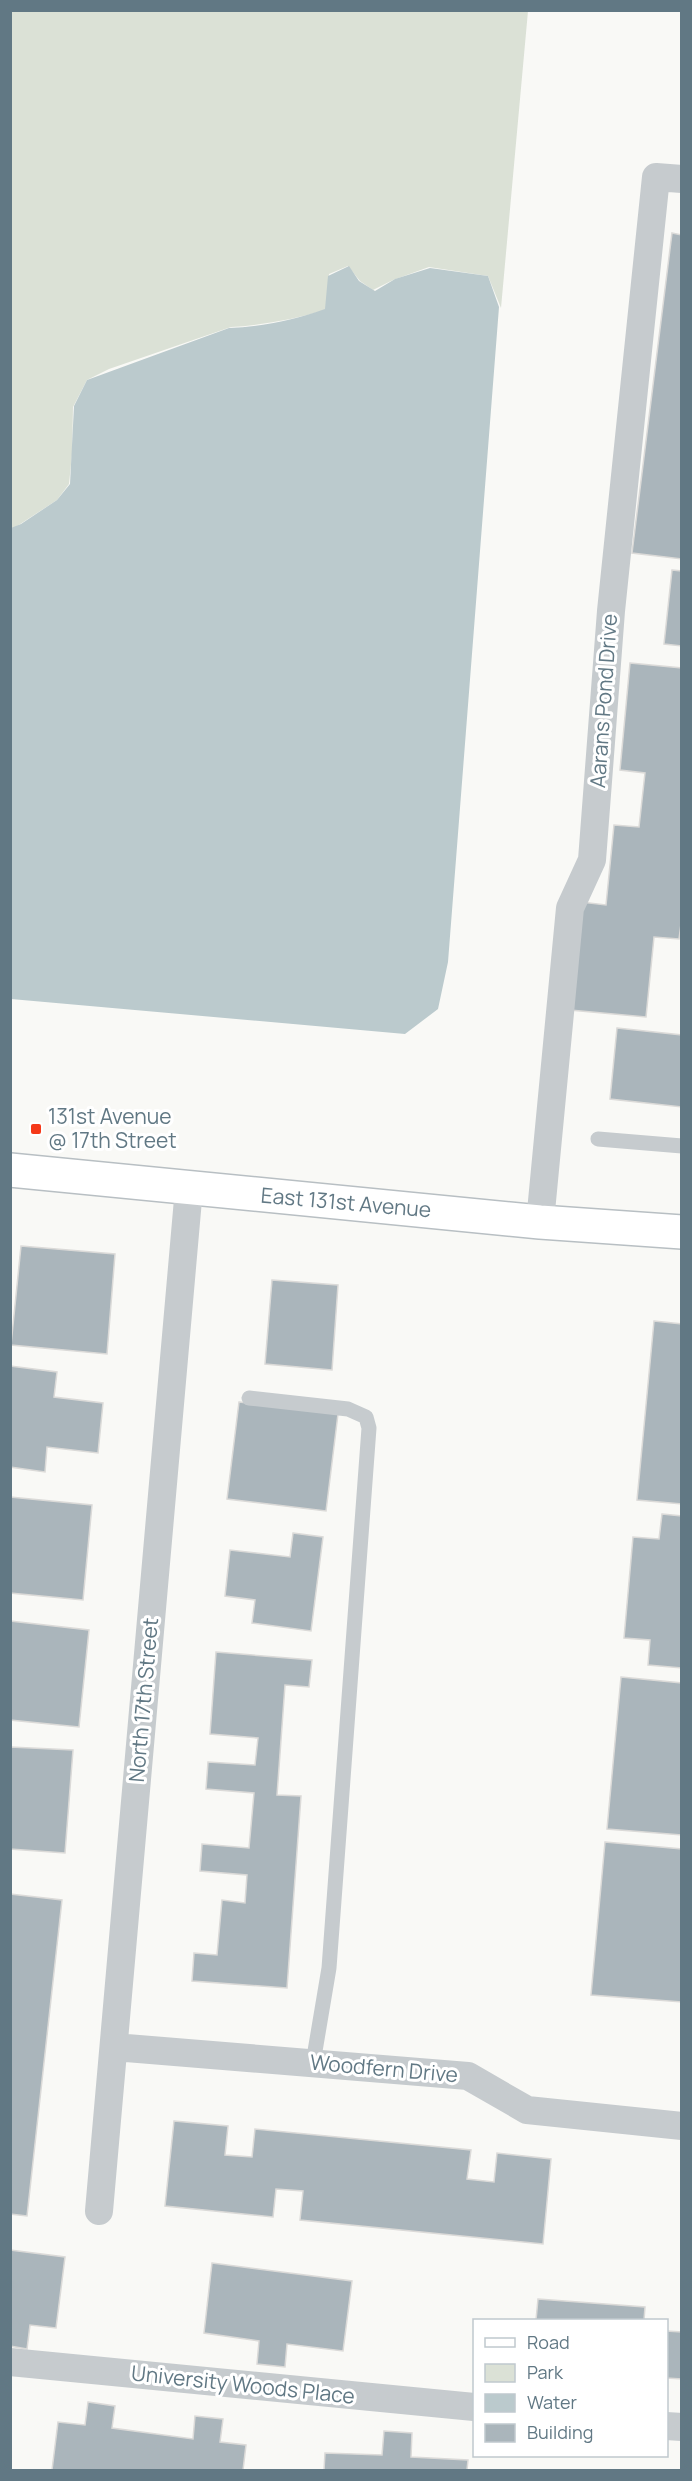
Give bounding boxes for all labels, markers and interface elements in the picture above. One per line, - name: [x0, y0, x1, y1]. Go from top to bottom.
- street label: Aarans Pond Drive: [583, 613, 623, 789]
- place label: 131st Avenue @ 17th Street: [48, 1102, 177, 1154]
- marker: 131st Avenue @ 17th Street: [29, 1122, 43, 1136]
- street label: East 131st Avenue: [260, 1181, 432, 1223]
- street label: North 17th Street: [122, 1617, 164, 1783]
- street label: Woodfern Drive: [309, 2048, 459, 2088]
- legend: [473, 2319, 668, 2457]
- text: Road: [527, 2330, 570, 2354]
- street label: University Woods Place: [130, 2358, 356, 2410]
- text: Park: [527, 2360, 564, 2384]
- text: Water: [527, 2390, 577, 2414]
- text: Building: [527, 2420, 593, 2444]

